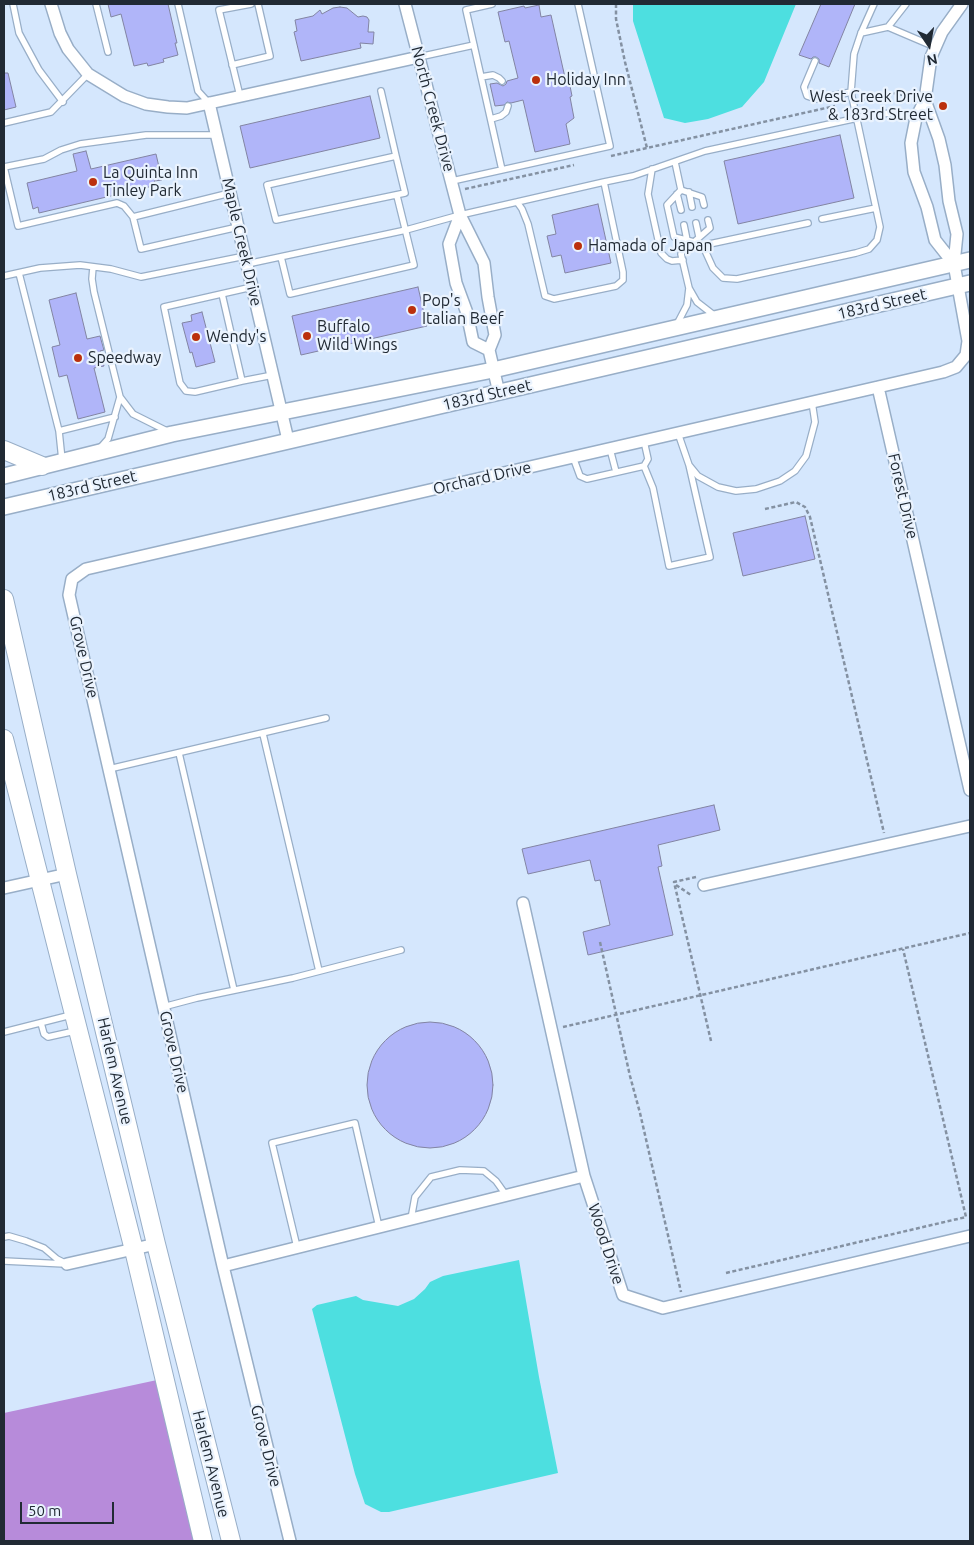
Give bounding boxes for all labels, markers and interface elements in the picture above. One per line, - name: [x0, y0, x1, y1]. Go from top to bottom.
- north arrow: [904, 20, 954, 70]
- street label: North Creek Drive: [407, 44, 459, 174]
- text: N: [925, 51, 939, 69]
- place label: Holiday Inn: [546, 70, 626, 90]
- marker: Holiday Inn: [530, 74, 542, 86]
- place label: West Creek Drive & 183rd Street: [810, 87, 933, 125]
- marker: West Creek Drive & 183rd Street: [937, 100, 949, 112]
- place label: La Quinta Inn Tinley Park: [103, 163, 198, 201]
- marker: La Quinta Inn Tinley Park: [87, 176, 99, 188]
- street label: Maple Creek Drive: [218, 176, 266, 308]
- place label: Hamada of Japan: [588, 236, 713, 256]
- marker: Hamada of Japan: [572, 240, 584, 252]
- street label: 183rd Street: [836, 284, 928, 324]
- place label: Pop's Italian Beef: [422, 291, 504, 329]
- marker: Pop's Italian Beef: [406, 304, 418, 316]
- place label: Buffalo Wild Wings: [317, 317, 398, 355]
- place label: Wendy's: [206, 327, 266, 347]
- marker: Buffalo Wild Wings: [301, 330, 313, 342]
- marker: Wendy's: [190, 331, 202, 343]
- place label: Speedway: [88, 348, 161, 368]
- marker: Speedway: [72, 352, 84, 364]
- street label: 183rd Street: [441, 375, 533, 415]
- street label: Forest Drive: [884, 451, 922, 541]
- street label: Orchard Drive: [431, 457, 533, 499]
- street label: 183rd Street: [46, 466, 138, 506]
- street label: Grove Drive: [65, 614, 103, 700]
- street label: Grove Drive: [155, 1009, 193, 1095]
- street label: Harlem Avenue: [93, 1015, 137, 1127]
- street label: Wood Drive: [584, 1201, 628, 1287]
- street label: Grove Drive: [247, 1403, 285, 1489]
- street label: Harlem Avenue: [188, 1408, 234, 1520]
- scale bar: [22, 1492, 116, 1524]
- text: 50 m: [28, 1502, 61, 1519]

